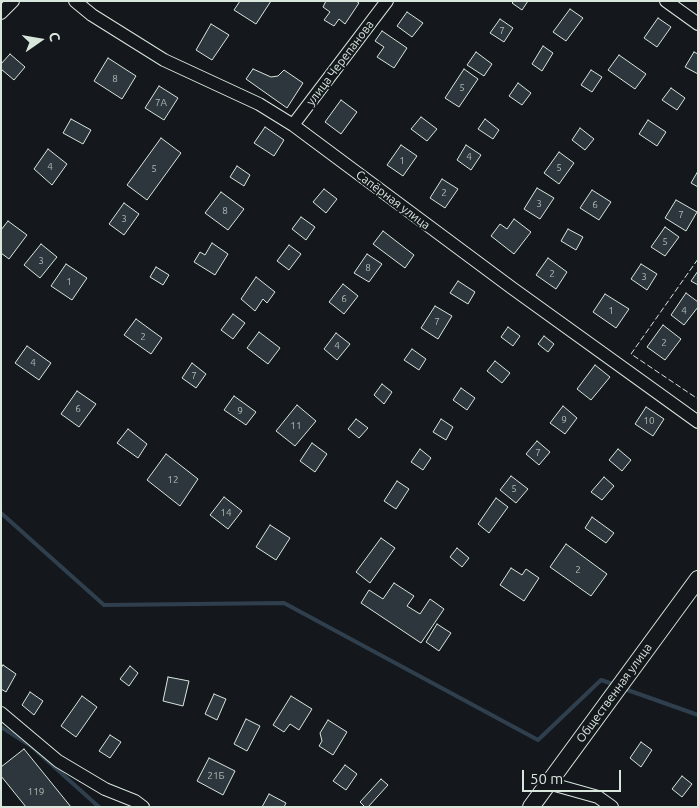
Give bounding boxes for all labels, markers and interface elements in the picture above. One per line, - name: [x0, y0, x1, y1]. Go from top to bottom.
- north arrow: [15, 15, 65, 65]
- street label: улица Черепанова: [303, 17, 377, 109]
- house number: 7: [499, 25, 505, 37]
- text: С: [46, 30, 63, 43]
- house number: 8: [112, 73, 118, 85]
- house number: 5: [459, 82, 465, 94]
- house number: 7А: [155, 97, 167, 109]
- house number: 4: [466, 151, 472, 163]
- house number: 1: [399, 155, 405, 167]
- house number: 4: [47, 161, 53, 173]
- house number: 5: [556, 162, 562, 174]
- house number: 5: [151, 163, 157, 175]
- street label: Сапёрная улица: [353, 167, 433, 233]
- house number: 2: [441, 187, 447, 199]
- house number: 3: [536, 198, 542, 210]
- house number: 6: [592, 199, 598, 211]
- house number: 8: [222, 205, 228, 217]
- house number: 7: [678, 209, 684, 221]
- house number: 3: [121, 213, 127, 225]
- house number: 5: [662, 236, 668, 248]
- house number: 3: [38, 255, 44, 267]
- house number: 8: [365, 262, 371, 274]
- house number: 2: [549, 268, 555, 280]
- house number: 3: [641, 271, 647, 283]
- house number: 1: [66, 276, 72, 288]
- house number: 6: [341, 293, 347, 305]
- house number: 1: [608, 305, 614, 317]
- house number: 4: [681, 305, 687, 317]
- house number: 7: [434, 316, 440, 328]
- house number: 2: [140, 331, 146, 343]
- house number: 2: [661, 337, 667, 349]
- house number: 4: [334, 340, 340, 352]
- house number: 4: [30, 357, 36, 369]
- house number: 7: [191, 370, 197, 382]
- house number: 6: [75, 403, 81, 415]
- house number: 9: [237, 405, 243, 417]
- house number: 9: [561, 414, 567, 426]
- house number: 10: [643, 415, 655, 427]
- house number: 11: [290, 420, 302, 432]
- house number: 7: [535, 447, 541, 459]
- house number: 12: [167, 474, 179, 486]
- house number: 5: [511, 483, 517, 495]
- house number: 14: [220, 507, 232, 519]
- house number: 2: [575, 564, 581, 576]
- street label: Общественная улица: [573, 640, 655, 746]
- scale bar: [524, 760, 623, 792]
- house number: 21Б: [207, 770, 225, 782]
- text: 50 m: [530, 770, 563, 787]
- house number: 119: [28, 786, 44, 798]

